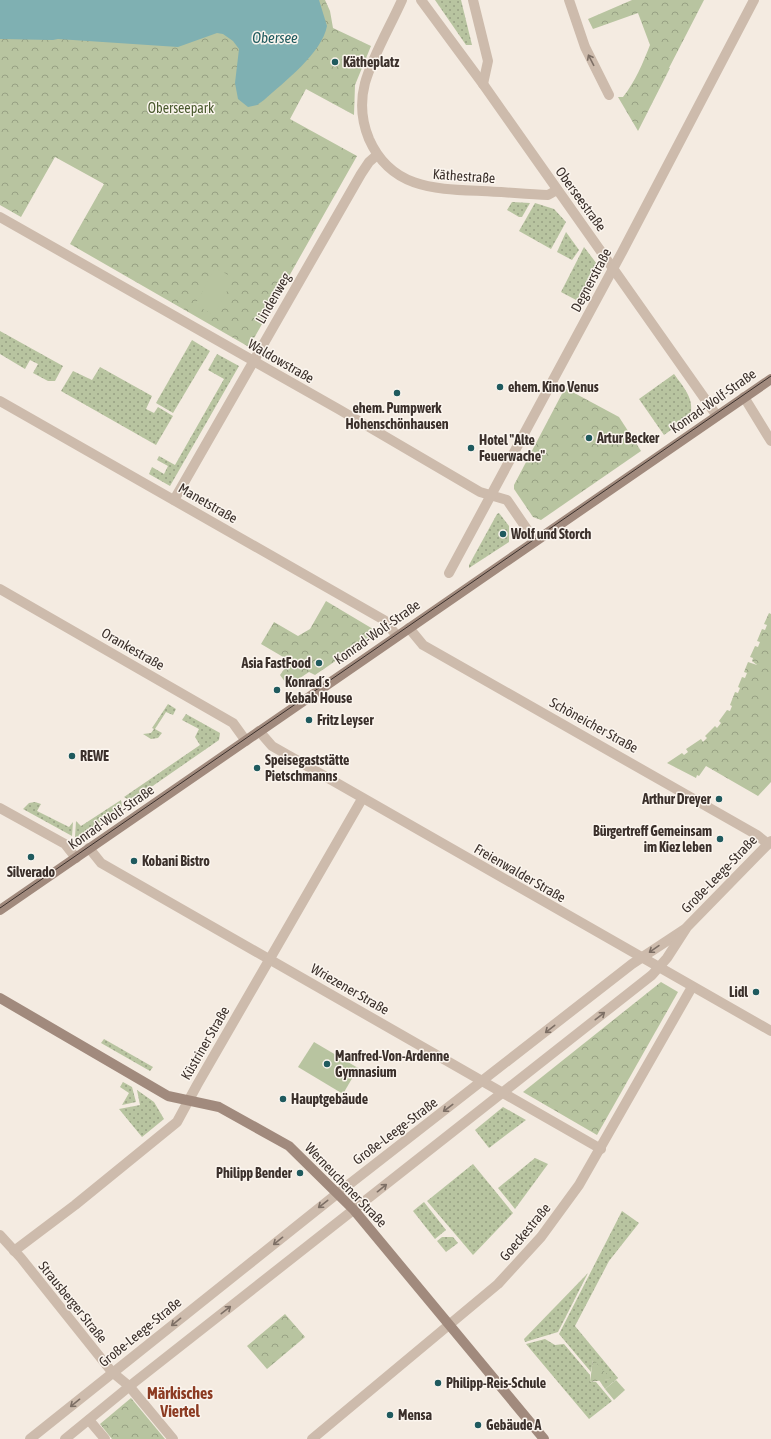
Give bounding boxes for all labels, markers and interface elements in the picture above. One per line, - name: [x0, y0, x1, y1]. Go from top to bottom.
- water label: Obersee: [252, 29, 298, 46]
- place label: Kätheplatz: [343, 54, 399, 70]
- one-way arrow: [587, 54, 594, 66]
- marker: Kätheplatz: [330, 57, 340, 67]
- park label: Oberseepark: [148, 100, 214, 116]
- street label: Oberseestraße: [552, 164, 610, 234]
- street label: Käthestraße: [432, 166, 496, 186]
- street label: Degnerstraße: [568, 245, 614, 315]
- street label: Lindenweg: [252, 270, 294, 326]
- street label: Waldowstraße: [245, 336, 317, 386]
- street label: Konrad-Wolf-Straße: [667, 365, 759, 437]
- place label: ehem. Kino Venus: [508, 379, 599, 395]
- marker: ehem. Kino Venus: [495, 382, 505, 392]
- marker: ehem. Pumpwerk Hohenschönhausen: [392, 388, 402, 398]
- place label: ehem. Pumpwerk Hohenschönhausen: [345, 400, 449, 432]
- place label: Artur Becker: [596, 430, 660, 446]
- place label: Hotel "Alte Feuerwache": [479, 432, 546, 464]
- marker: Artur Becker: [584, 433, 594, 443]
- marker: Hotel "Alte Feuerwache": [466, 443, 476, 453]
- street label: Manetstraße: [176, 480, 240, 526]
- place label: Wolf und Storch: [510, 526, 592, 542]
- marker: Wolf und Storch: [498, 529, 508, 539]
- street label: Konrad-Wolf-Straße: [331, 596, 423, 668]
- street label: Orankestraße: [99, 625, 167, 673]
- place label: Asia FastFood: [241, 655, 311, 671]
- marker: Asia FastFood: [314, 658, 324, 668]
- place label: Konrad´s Kebab House: [285, 674, 352, 706]
- marker: Konrad´s Kebab House: [272, 685, 282, 695]
- street label: Schöneicher Straße: [547, 694, 641, 756]
- place label: Fritz Leyser: [317, 712, 374, 728]
- marker: Fritz Leyser: [304, 715, 314, 725]
- place label: REWE: [80, 748, 109, 764]
- marker: REWE: [67, 751, 77, 761]
- place label: Speisegaststätte Pietschmanns: [265, 752, 349, 784]
- marker: Speisegaststätte Pietschmanns: [252, 763, 262, 773]
- street label: Konrad-Wolf-Straße: [65, 781, 157, 853]
- place label: Arthur Dreyer: [641, 791, 712, 807]
- marker: Arthur Dreyer: [714, 794, 724, 804]
- place label: Bürgertreff Gemeinsam im Kiez leben: [593, 823, 712, 855]
- street label: Große-Leege-Straße: [678, 832, 760, 916]
- marker: Bürgertreff Gemeinsam im Kiez leben: [715, 834, 725, 844]
- street label: Freienwalder Straße: [472, 840, 568, 906]
- marker: Silverado: [26, 852, 36, 862]
- place label: Kobani Bistro: [142, 853, 210, 869]
- marker: Kobani Bistro: [129, 856, 139, 866]
- place label: Silverado: [7, 864, 56, 880]
- one-way arrow: [649, 945, 660, 953]
- street label: Wriezener Straße: [308, 960, 392, 1018]
- place label: Lidl: [729, 984, 748, 1000]
- marker: Lidl: [751, 987, 761, 997]
- street label: Küstriner Straße: [178, 1003, 232, 1083]
- one-way arrow: [595, 1012, 606, 1020]
- one-way arrow: [545, 1024, 556, 1033]
- place label: Manfred-Von-Ardenne Gymnasium: [335, 1048, 449, 1080]
- marker: Manfred-Von-Ardenne Gymnasium: [322, 1059, 332, 1069]
- place label: Hauptgebäude: [291, 1091, 368, 1107]
- marker: Hauptgebäude: [278, 1094, 288, 1104]
- street label: Große-Leege-Straße: [350, 1094, 440, 1168]
- one-way arrow: [442, 1104, 453, 1113]
- street label: Werneuchener Straße: [302, 1140, 390, 1230]
- place label: Philipp Bender: [216, 1165, 293, 1181]
- marker: Philipp Bender: [295, 1168, 305, 1178]
- one-way arrow: [376, 1183, 387, 1192]
- one-way arrow: [317, 1200, 328, 1209]
- street label: Goeckestraße: [496, 1200, 554, 1264]
- one-way arrow: [272, 1236, 283, 1245]
- street label: Strausberger Straße: [35, 1258, 111, 1346]
- street label: Große-Leege-Straße: [96, 1294, 184, 1370]
- one-way arrow: [220, 1306, 231, 1315]
- one-way arrow: [170, 1317, 181, 1326]
- place label: Philipp-Reis-Schule: [446, 1375, 546, 1391]
- marker: Philipp-Reis-Schule: [433, 1378, 443, 1388]
- district label: Märkisches Viertel: [147, 1384, 213, 1420]
- one-way arrow: [69, 1399, 80, 1407]
- place label: Mensa: [398, 1407, 432, 1423]
- marker: Mensa: [385, 1410, 395, 1420]
- place label: Gebäude A: [486, 1417, 542, 1433]
- marker: Gebäude A: [473, 1420, 483, 1430]

